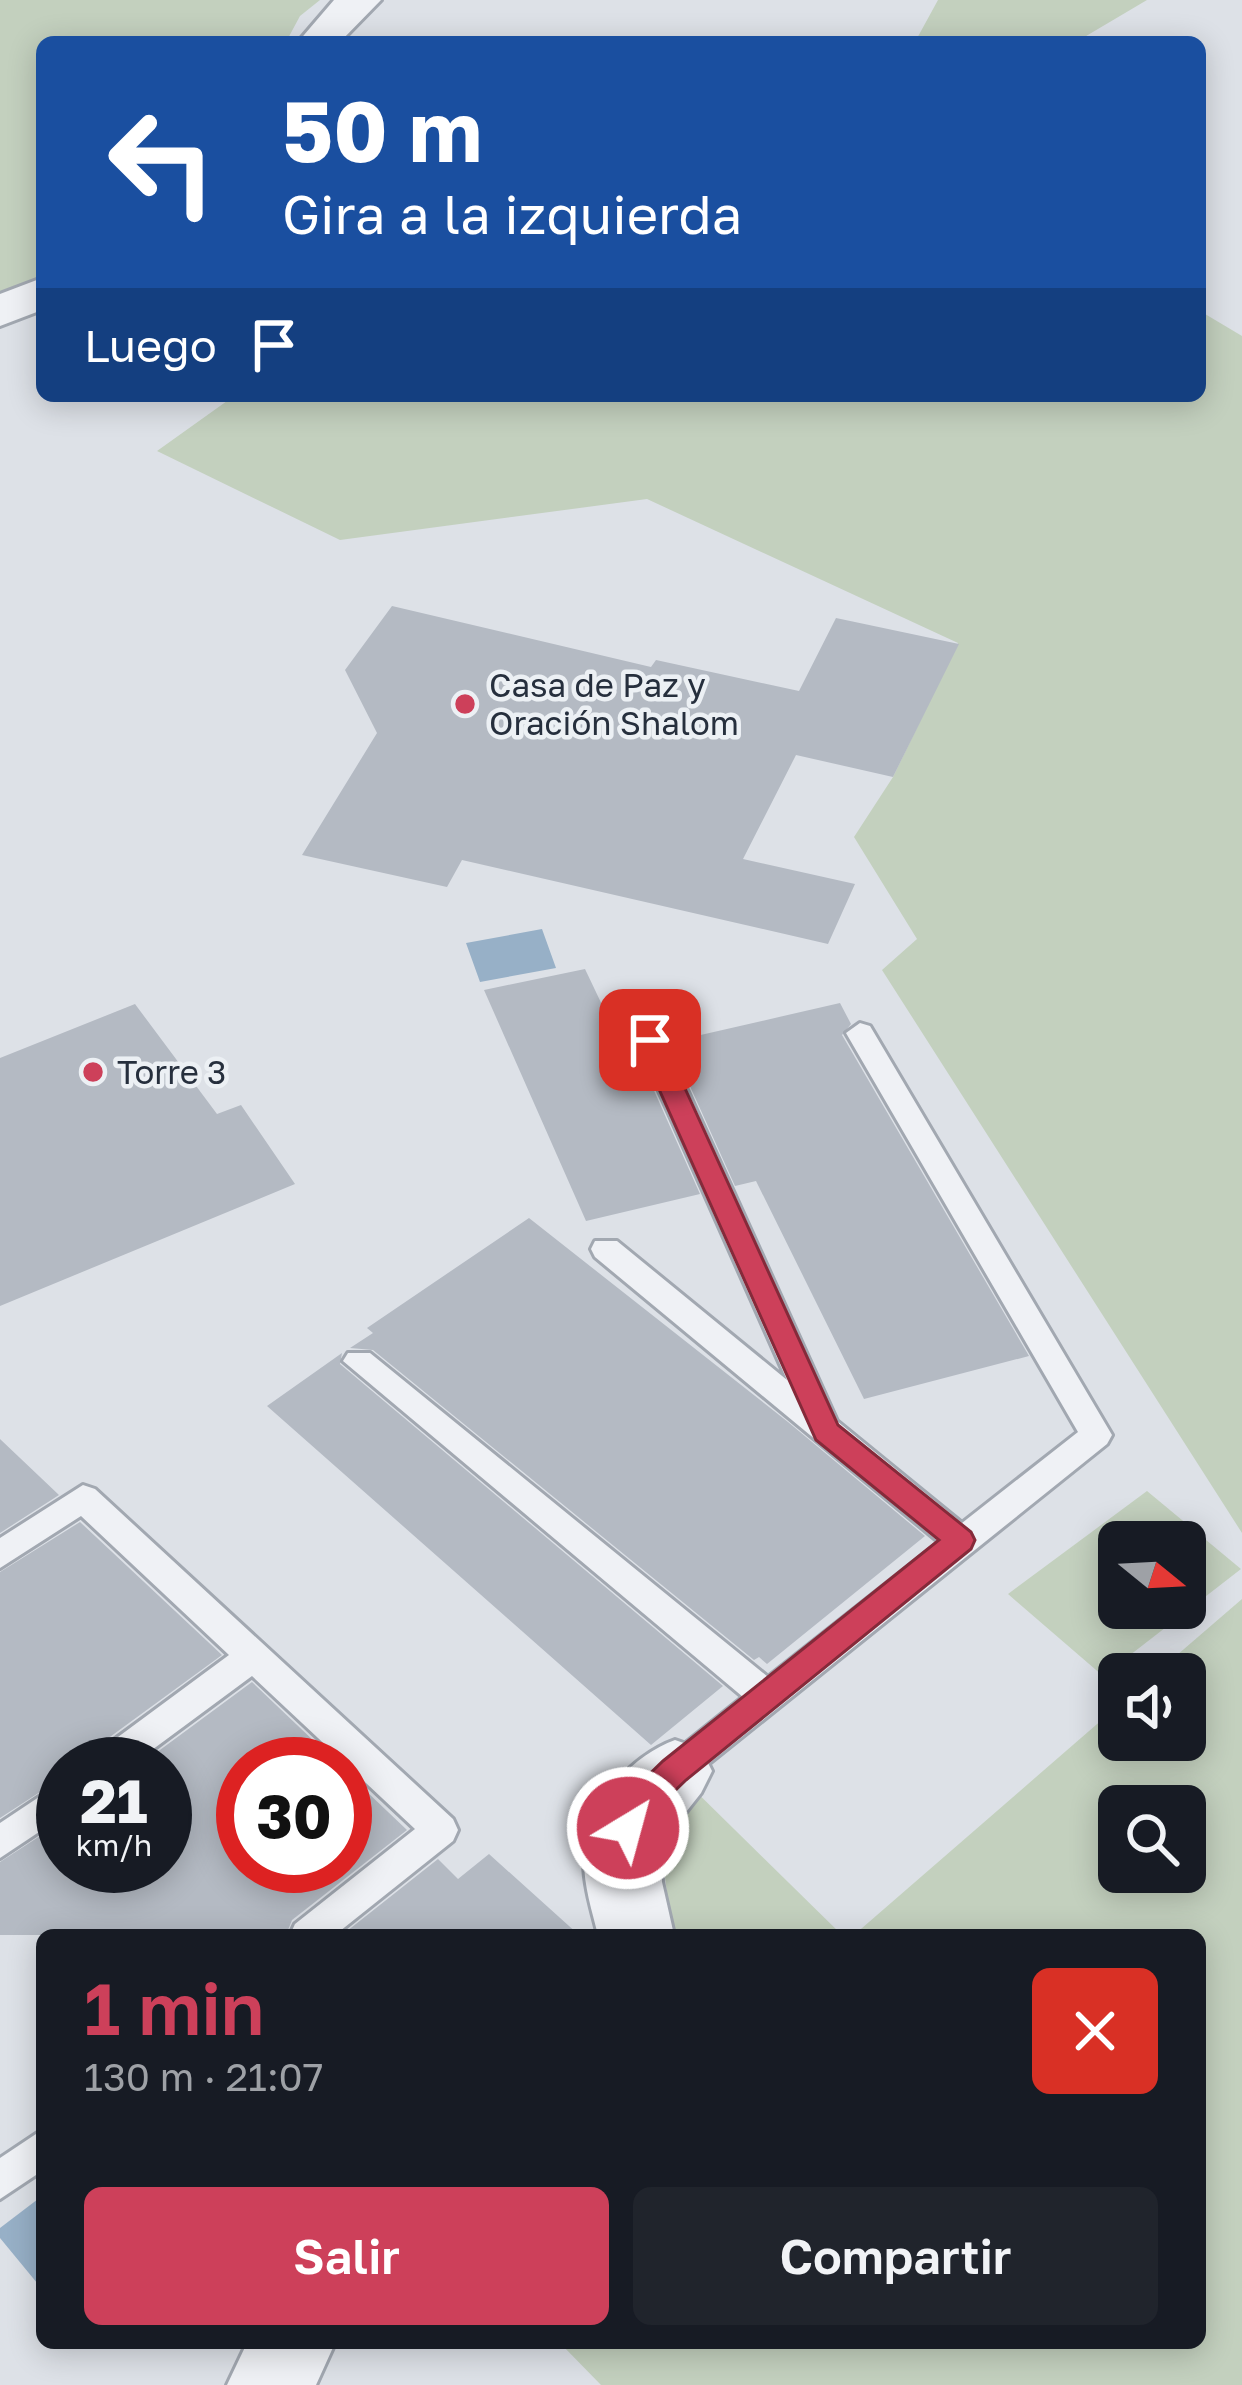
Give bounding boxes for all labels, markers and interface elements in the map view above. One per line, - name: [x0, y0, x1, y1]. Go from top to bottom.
- text: 50 m: [282, 80, 482, 180]
- icon: left: [84, 84, 240, 240]
- text: Gira a la izquierda: [282, 181, 742, 246]
- icon: arrive: [241, 312, 307, 378]
- text: Luego: [84, 318, 217, 372]
- place label: Casa de Paz y Oración Shalom: [489, 665, 739, 742]
- marker: Casa de Paz y Oración Shalom: [452, 691, 478, 717]
- pin: [599, 989, 701, 1091]
- icon: arrive: [617, 1007, 683, 1073]
- place label: Torre 3: [117, 1052, 226, 1091]
- marker: Torre 3: [80, 1059, 106, 1085]
- north arrow: [1098, 1521, 1206, 1629]
- map controls: [1098, 1521, 1206, 1893]
- button: sound: [1098, 1653, 1206, 1761]
- speed limit sign: 30: [216, 1737, 372, 1893]
- text: 21: [80, 1764, 148, 1836]
- position arrow: [565, 1765, 691, 1891]
- button: search: [1098, 1785, 1206, 1893]
- text: km/h: [76, 1827, 152, 1863]
- text: 1 min: [84, 1964, 264, 2051]
- button: close: [1032, 1968, 1158, 2094]
- text: 130 m · 21:07: [84, 2053, 323, 2100]
- button: Salir: [84, 2187, 609, 2325]
- button: Compartir: [633, 2187, 1158, 2325]

